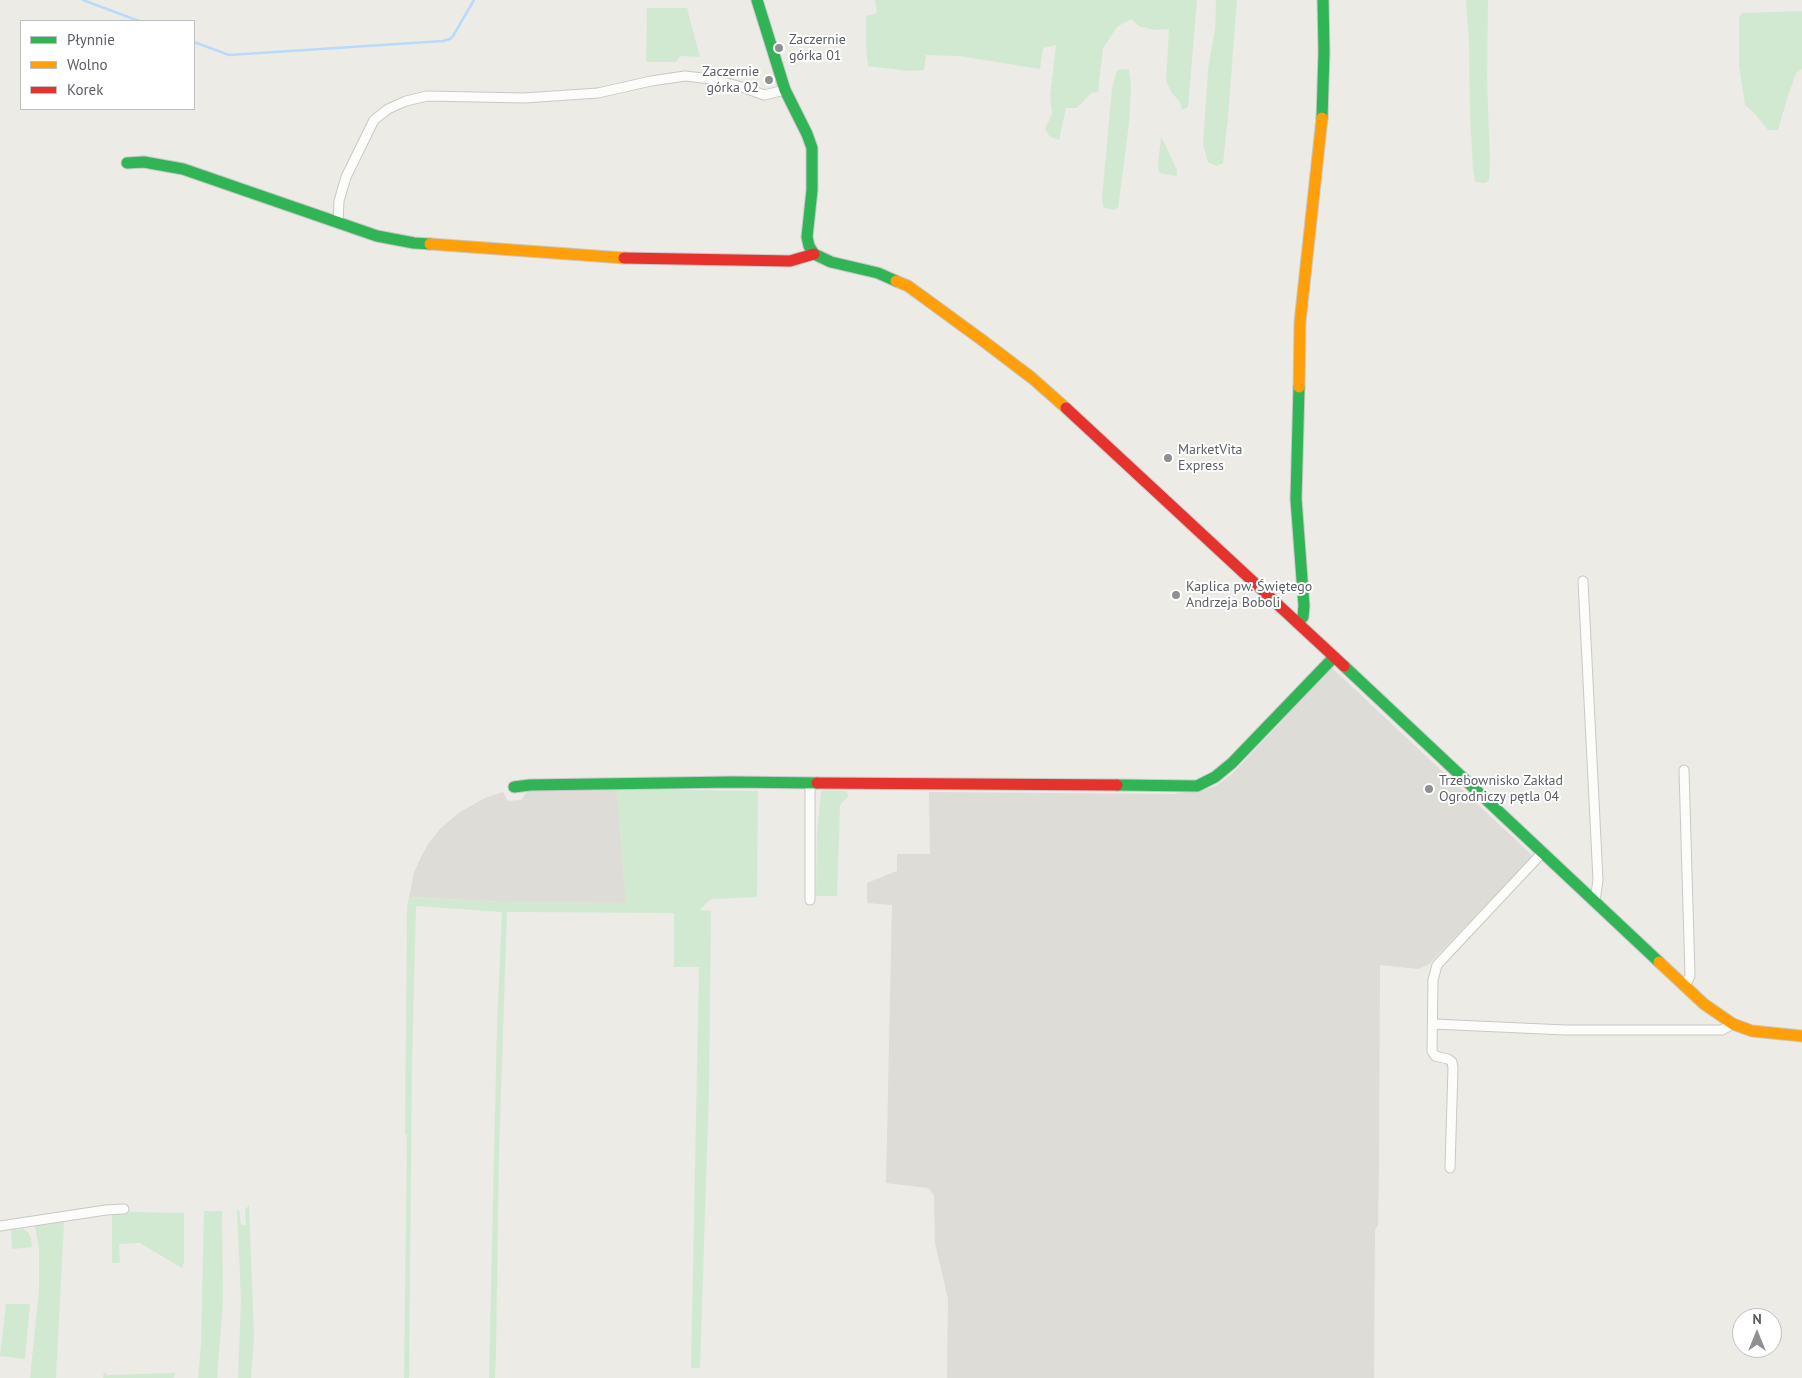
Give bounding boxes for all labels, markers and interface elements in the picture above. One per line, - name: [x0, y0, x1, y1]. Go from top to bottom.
- legend: [20, 20, 195, 110]
- text: Płynnie: [67, 30, 115, 49]
- place label: Zaczernie górka 01: [789, 32, 846, 64]
- marker: Zaczernie górka 01: [773, 42, 785, 54]
- text: Wolno: [67, 55, 107, 74]
- place label: Zaczernie górka 02: [702, 64, 759, 96]
- marker: Zaczernie górka 02: [763, 74, 775, 86]
- text: Korek: [67, 80, 103, 99]
- place label: MarketVita Express: [1178, 442, 1243, 474]
- marker: MarketVita Express: [1162, 452, 1174, 464]
- place label: Kaplica pw. Świętego Andrzeja Boboli: [1186, 579, 1312, 612]
- marker: Kaplica pw. Świętego Andrzeja Boboli: [1170, 589, 1182, 601]
- place label: Trzebownisko Zakład Ogrodniczy pętla 04: [1439, 773, 1563, 806]
- marker: Trzebownisko Zakład Ogrodniczy pętla 04: [1423, 783, 1435, 795]
- north arrow: [1732, 1308, 1782, 1358]
- text: N: [1752, 1310, 1762, 1328]

